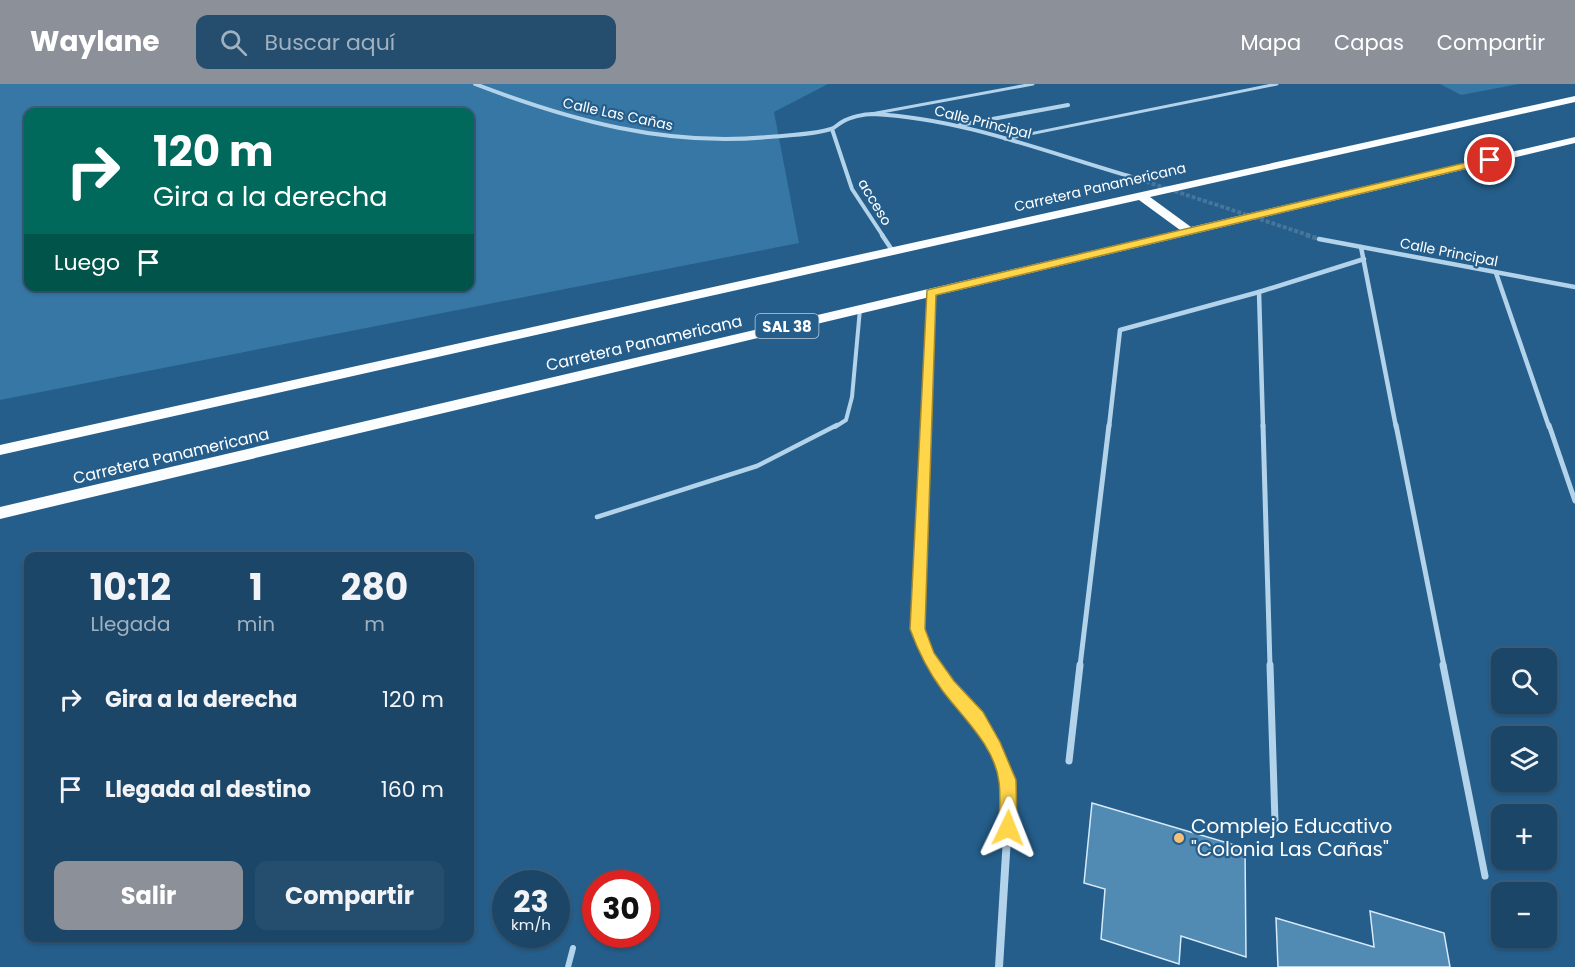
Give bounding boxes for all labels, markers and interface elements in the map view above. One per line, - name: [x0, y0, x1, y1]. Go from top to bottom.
- search box: [196, 15, 616, 69]
- text: Waylane: [30, 22, 160, 61]
- icon: search: [217, 26, 250, 59]
- text: Buscar aquí: [265, 27, 395, 58]
- text: Mapa: [1240, 28, 1301, 57]
- text: Capas: [1334, 28, 1404, 57]
- text: Compartir: [1437, 28, 1545, 57]
- street label: Calle Las Cañas: [561, 93, 675, 135]
- street label: Calle Principal: [932, 100, 1034, 144]
- text: 120 m: [153, 122, 274, 181]
- icon: right: [54, 132, 132, 210]
- pin: [1464, 134, 1515, 185]
- icon: arrive: [1473, 143, 1506, 176]
- street label: Carretera Panamericana: [1012, 157, 1188, 217]
- street label: acceso: [853, 175, 897, 229]
- text: Gira a la derecha: [153, 178, 387, 215]
- street label: Calle Principal: [1398, 233, 1500, 271]
- icon: arrive: [132, 246, 165, 279]
- text: Luego: [54, 247, 120, 278]
- street label: Carretera Panamericana: [544, 309, 744, 377]
- road number: SAL 38: [756, 314, 818, 338]
- street label: Carretera Panamericana: [71, 422, 271, 490]
- text: 10:12: [90, 562, 171, 613]
- text: 1: [249, 562, 263, 613]
- text: 280: [341, 562, 408, 613]
- text: Llegada: [90, 610, 170, 638]
- text: min: [237, 610, 275, 638]
- text: m: [364, 610, 385, 638]
- map controls: [1491, 648, 1557, 948]
- button: search: [1491, 648, 1557, 714]
- icon: right: [54, 683, 87, 716]
- text: Gira a la derecha: [105, 684, 298, 715]
- text: 120 m: [382, 684, 444, 715]
- button: layers: [1491, 726, 1557, 792]
- icon: arrive: [54, 773, 87, 806]
- text: Llegada al destino: [105, 774, 311, 805]
- text: 160 m: [381, 774, 444, 805]
- position arrow: [976, 796, 1040, 860]
- button: +: [1491, 804, 1557, 870]
- place label: Complejo Educativo "Colonia Las Cañas": [1191, 812, 1392, 863]
- marker: Complejo Educativo "Colonia Las Cañas": [1172, 831, 1186, 845]
- button: Salir: [54, 861, 243, 930]
- button: Compartir: [255, 861, 444, 930]
- speed limit sign: 30: [582, 870, 660, 948]
- text: 23: [513, 880, 549, 923]
- button: −: [1491, 882, 1557, 948]
- text: km/h: [511, 914, 551, 935]

